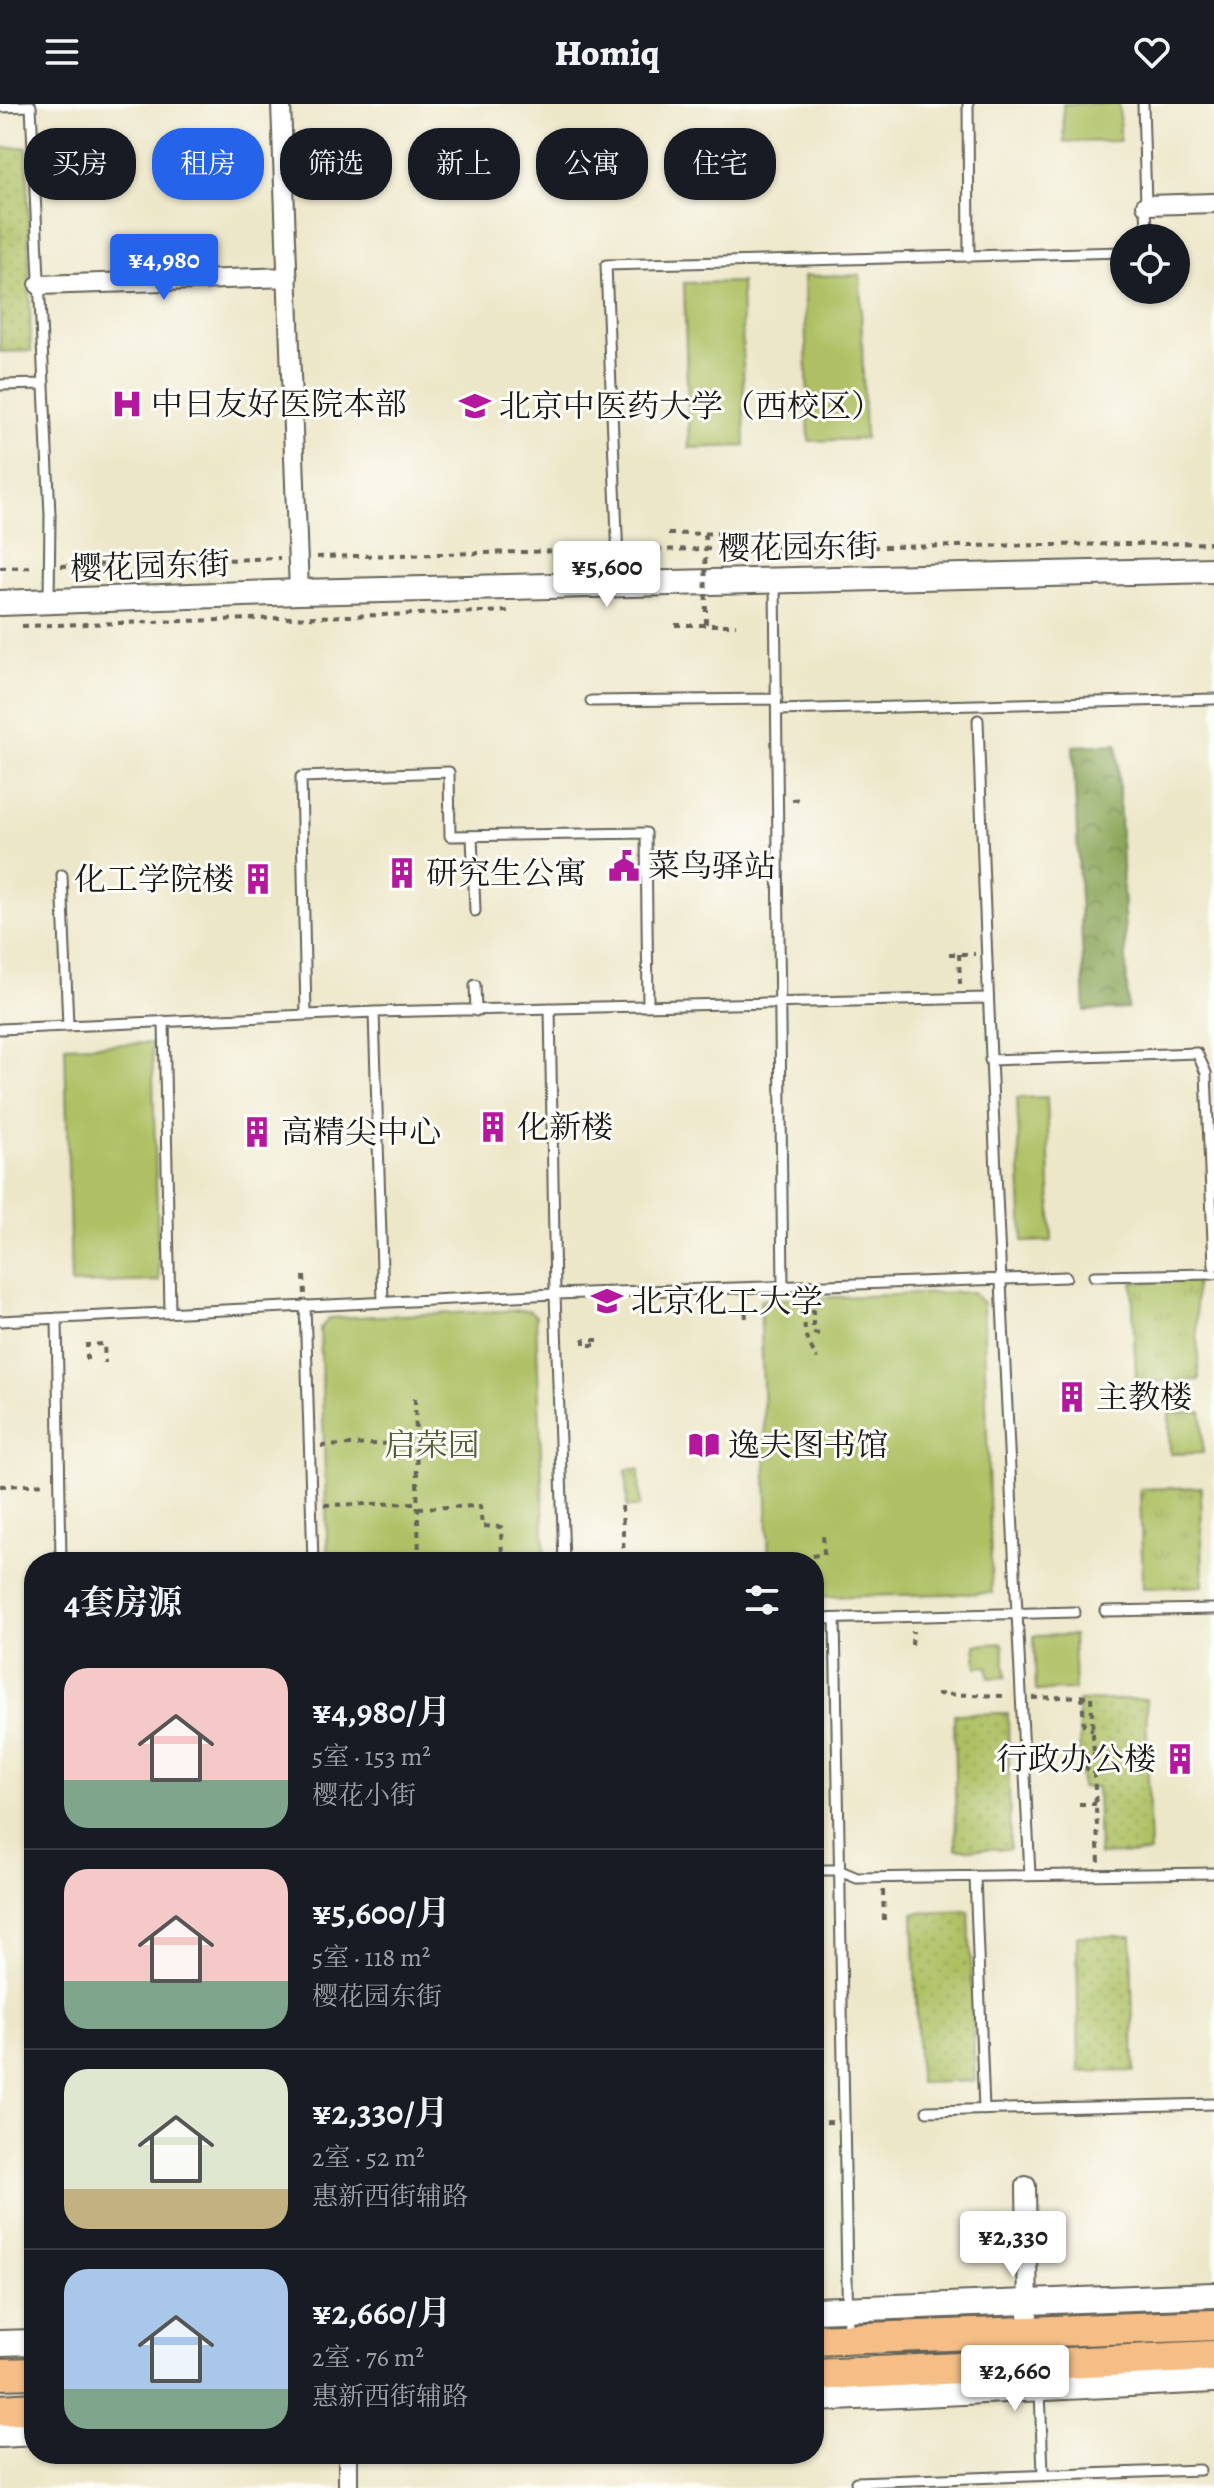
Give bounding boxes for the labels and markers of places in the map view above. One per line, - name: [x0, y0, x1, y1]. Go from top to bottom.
- pin: ¥4,980: [99, 234, 229, 302]
- place label: 中日友好医院本部: [151, 382, 407, 426]
- place label: 北京中医药大学（西校区）: [499, 384, 883, 428]
- hospital icon: 中日友好医院本部: [110, 387, 144, 421]
- school or university icon: 北京中医药大学（西校区）: [458, 389, 492, 423]
- pin: ¥5,600: [542, 541, 672, 609]
- place label: 菜鸟驿站: [648, 844, 776, 888]
- public building icon: 菜鸟驿站: [607, 849, 641, 883]
- place label: 研究生公寓: [426, 851, 586, 895]
- building icon: 研究生公寓: [385, 856, 419, 890]
- place label: 化工学院楼: [74, 857, 234, 901]
- building icon: 化工学院楼: [241, 862, 275, 896]
- place label: 化新楼: [517, 1105, 613, 1149]
- place label: 高精尖中心: [281, 1110, 441, 1154]
- building icon: 化新楼: [476, 1110, 510, 1144]
- building icon: 高精尖中心: [240, 1115, 274, 1149]
- place label: 北京化工大学: [631, 1279, 823, 1323]
- school or university icon: 北京化工大学: [590, 1284, 624, 1318]
- place label: 主教楼: [1096, 1375, 1192, 1419]
- building icon: 主教楼: [1055, 1380, 1089, 1414]
- place label: 逸夫图书馆: [728, 1423, 888, 1467]
- library icon: 逸夫图书馆: [687, 1428, 721, 1462]
- place label: 行政办公楼: [996, 1737, 1156, 1781]
- building icon: 行政办公楼: [1163, 1742, 1197, 1776]
- pin: ¥2,330: [948, 2211, 1078, 2279]
- pin: ¥2,660: [950, 2345, 1080, 2413]

